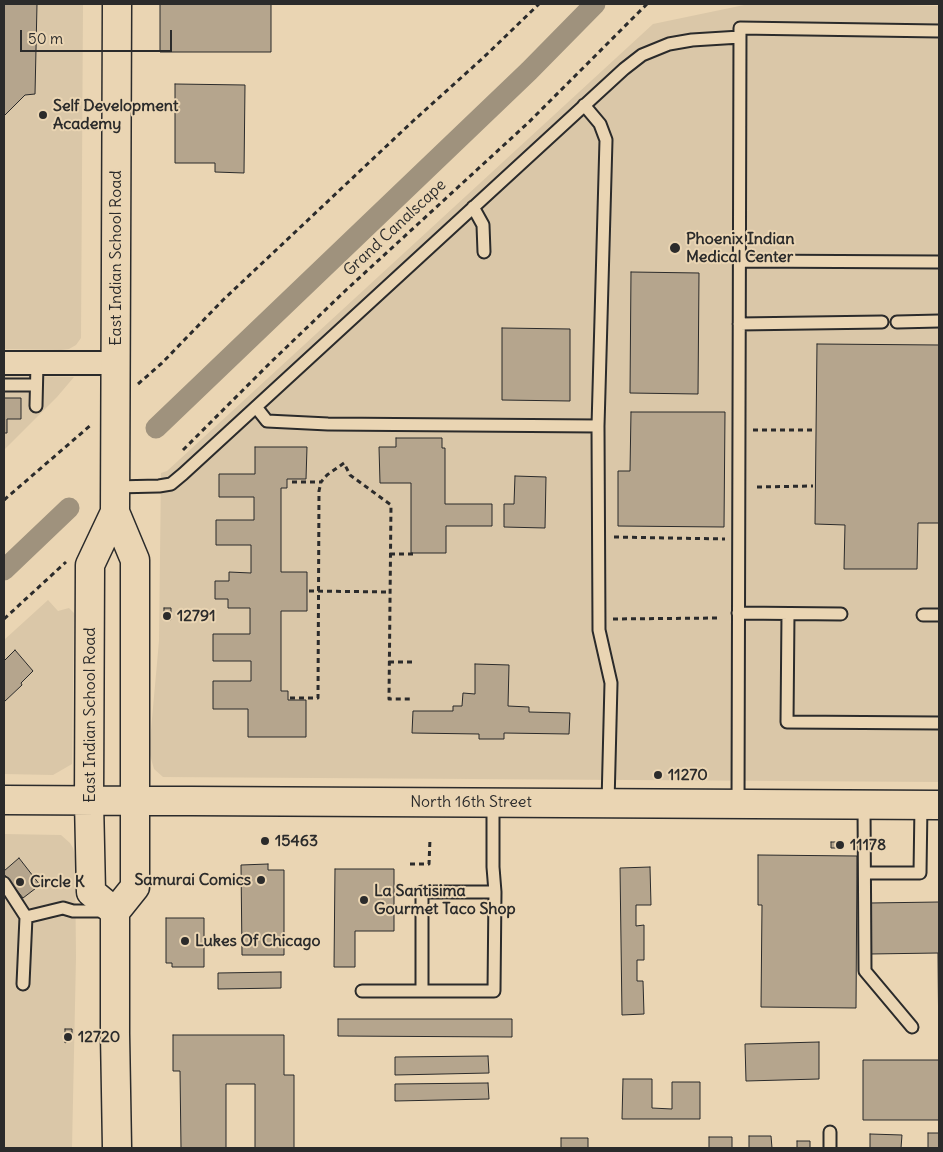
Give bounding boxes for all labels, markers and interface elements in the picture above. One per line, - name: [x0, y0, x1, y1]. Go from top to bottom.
- scale bar: [22, 20, 175, 52]
- text: 50 m: [28, 29, 63, 48]
- place label: Self Development Academy: [53, 96, 178, 134]
- marker: Self Development Academy: [37, 109, 49, 121]
- street label: East Indian School Road: [106, 170, 126, 346]
- street label: Grand Canalscape: [340, 176, 450, 280]
- place label: Phoenix Indian Medical Center: [686, 229, 795, 267]
- marker: Phoenix Indian Medical Center: [668, 241, 682, 255]
- place label: 12791: [177, 606, 216, 626]
- marker: 12791: [161, 610, 173, 622]
- street label: East Indian School Road: [80, 627, 100, 803]
- place label: 11270: [668, 765, 708, 785]
- marker: 11270: [652, 769, 664, 781]
- street label: North 16th Street: [410, 792, 532, 812]
- place label: 15463: [275, 831, 318, 851]
- marker: 15463: [259, 835, 271, 847]
- place label: 11178: [850, 835, 886, 855]
- marker: 11178: [834, 839, 846, 851]
- place label: Samurai Comics: [134, 870, 251, 890]
- place label: Circle K: [30, 872, 85, 892]
- marker: Samurai Comics: [255, 874, 267, 886]
- marker: Circle K: [14, 876, 26, 888]
- place label: La Santisima Gourmet Taco Shop: [374, 881, 516, 919]
- marker: La Santisima Gourmet Taco Shop: [358, 894, 370, 906]
- place label: Lukes Of Chicago: [195, 931, 320, 951]
- marker: Lukes Of Chicago: [179, 935, 191, 947]
- place label: 12720: [78, 1027, 120, 1047]
- marker: 12720: [62, 1031, 74, 1043]

